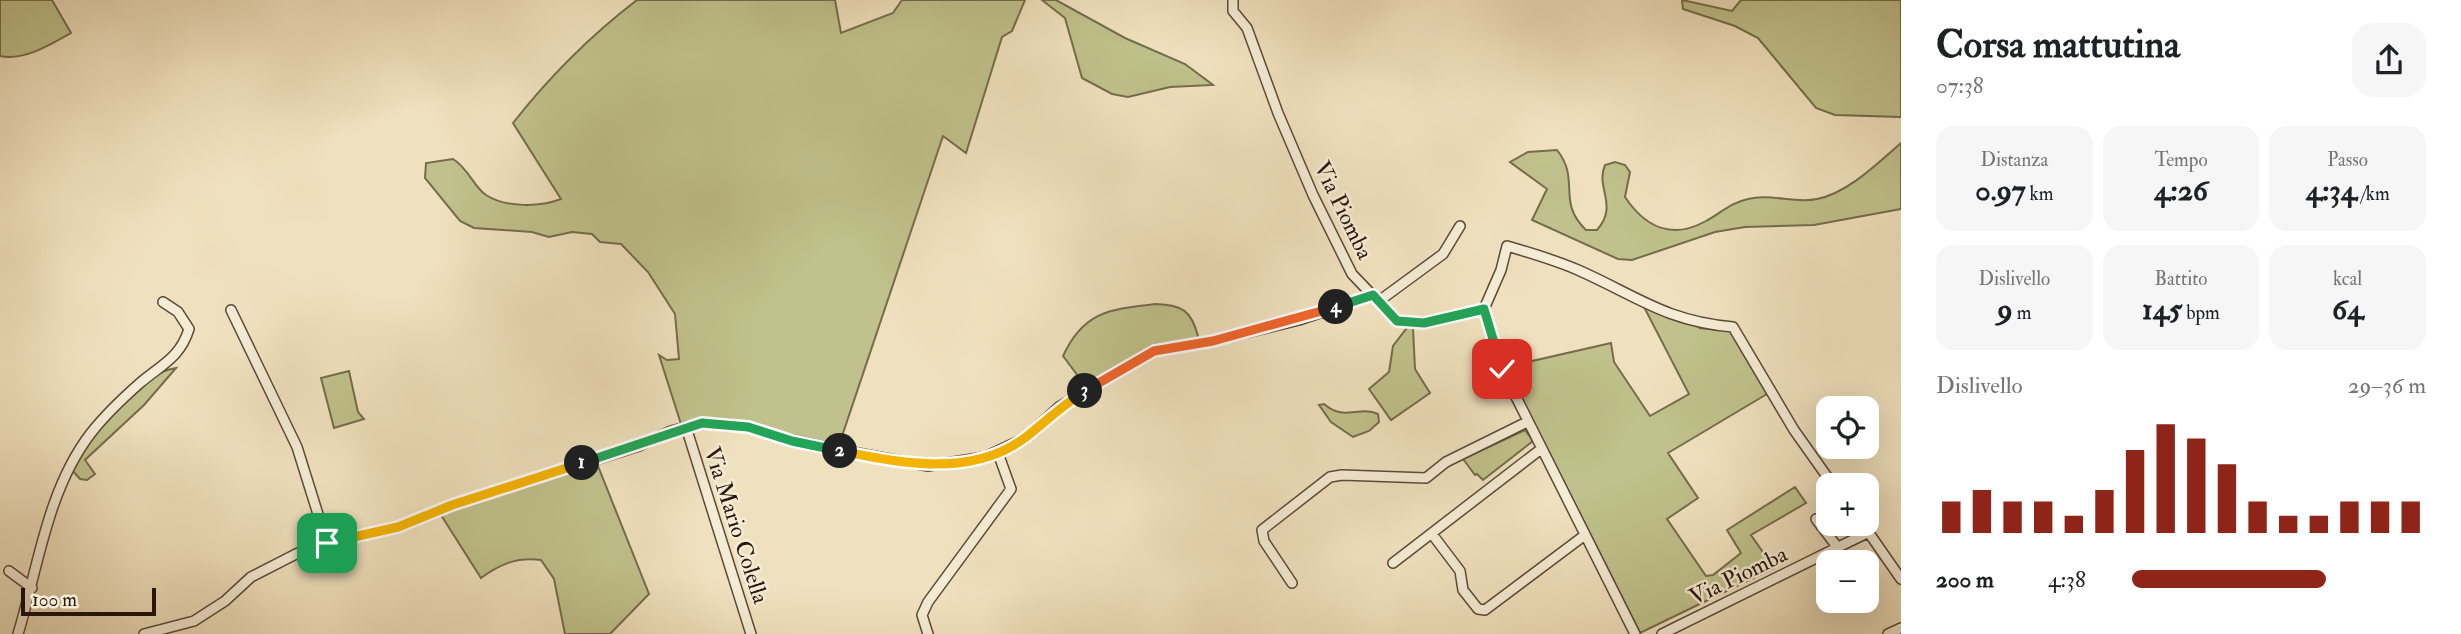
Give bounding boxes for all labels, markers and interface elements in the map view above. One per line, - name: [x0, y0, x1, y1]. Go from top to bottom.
- text: Corsa mattutina: [1936, 21, 2180, 69]
- button: share: [2352, 23, 2426, 97]
- text: 07:38: [1936, 71, 1984, 100]
- text: Distanza: [1980, 148, 2048, 172]
- text: Tempo: [2154, 148, 2208, 172]
- text: Passo: [2327, 148, 2368, 172]
- street label: Via Piomba: [1307, 156, 1380, 264]
- text: 0.97: [1975, 172, 2026, 209]
- text: 4:26: [2154, 172, 2208, 209]
- text: 4:34: [2306, 172, 2357, 209]
- text: km: [2026, 182, 2053, 206]
- text: /km: [2357, 182, 2390, 206]
- text: Dislivello: [1979, 267, 2050, 291]
- text: Battito: [2155, 267, 2207, 291]
- text: kcal: [2333, 267, 2362, 291]
- pin: 4: [1318, 290, 1354, 324]
- text: 9: [1997, 291, 2013, 328]
- text: 145: [2142, 291, 2182, 328]
- text: 64: [2332, 291, 2363, 328]
- text: 4: [1330, 294, 1341, 318]
- text: m: [2013, 301, 2031, 325]
- text: bpm: [2182, 301, 2220, 325]
- pin: [1472, 339, 1532, 399]
- icon: check: [1483, 350, 1521, 388]
- text: Dislivello: [1936, 371, 2023, 400]
- text: 29–36 m: [2348, 371, 2426, 400]
- pin: 3: [1068, 374, 1102, 408]
- text: 3: [1081, 378, 1088, 402]
- map controls: [1816, 396, 1879, 613]
- button: locate: [1816, 396, 1879, 459]
- pin: 2: [822, 434, 858, 468]
- text: 2: [835, 438, 844, 462]
- street label: Via Mario Colella: [698, 443, 776, 608]
- pin: 1: [564, 446, 600, 480]
- text: 1: [578, 450, 585, 474]
- button: +: [1816, 473, 1879, 536]
- pin: [297, 513, 357, 573]
- icon: arrive: [308, 524, 346, 562]
- street label: Via Piomba: [1684, 539, 1792, 612]
- button: −: [1816, 550, 1879, 613]
- text: 200 m: [1936, 565, 1994, 594]
- text: 4:38: [2048, 565, 2086, 594]
- scale bar: [21, 585, 156, 617]
- text: 100 m: [32, 588, 77, 612]

